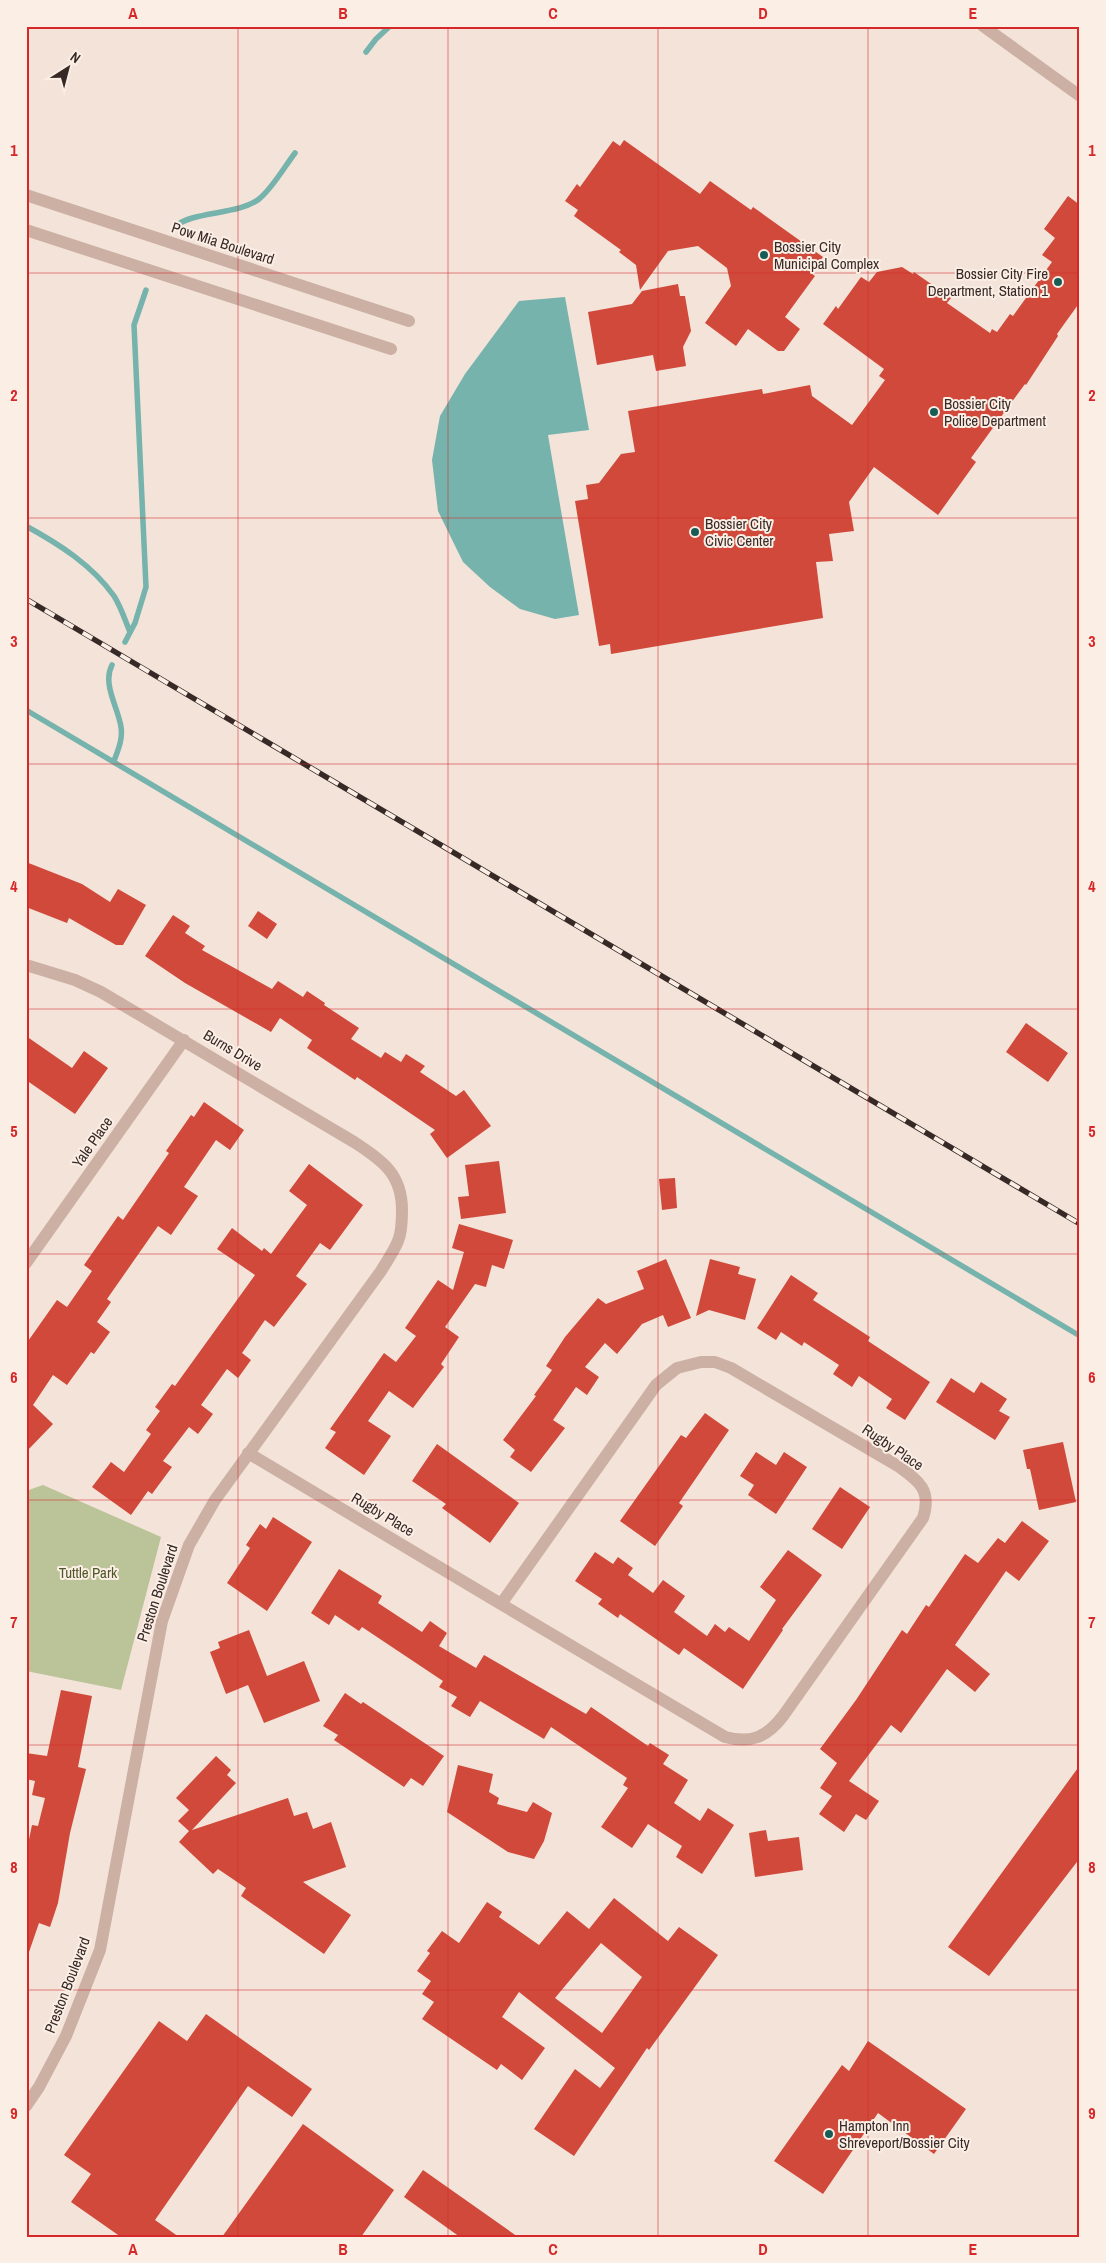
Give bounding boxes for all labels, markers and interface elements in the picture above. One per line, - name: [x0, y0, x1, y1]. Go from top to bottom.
- text: A: [128, 2, 138, 24]
- text: B: [338, 2, 348, 24]
- text: C: [548, 2, 558, 24]
- text: D: [758, 2, 768, 24]
- text: E: [969, 2, 978, 24]
- north arrow: [42, 42, 92, 92]
- text: N: [67, 48, 84, 67]
- text: 1: [10, 139, 18, 161]
- text: 1: [1088, 139, 1096, 161]
- street label: Pow Mia Boulevard: [169, 217, 277, 269]
- place label: Bossier City Municipal Complex: [774, 236, 880, 274]
- marker: Bossier City Municipal Complex: [758, 249, 770, 261]
- place label: Bossier City Fire Department, Station 1: [928, 263, 1048, 301]
- marker: Bossier City Fire Department, Station 1: [1052, 276, 1064, 288]
- text: 2: [10, 384, 18, 406]
- text: 2: [1088, 384, 1096, 406]
- place label: Bossier City Police Department: [944, 393, 1046, 431]
- marker: Bossier City Police Department: [928, 406, 940, 418]
- place label: Bossier City Civic Center: [705, 513, 773, 551]
- marker: Bossier City Civic Center: [689, 526, 701, 538]
- text: 3: [10, 630, 18, 652]
- text: 3: [1088, 630, 1096, 652]
- text: 4: [10, 875, 18, 897]
- text: 4: [1088, 875, 1096, 897]
- street label: Burns Drive: [200, 1024, 266, 1076]
- street label: Yale Place: [67, 1112, 117, 1172]
- text: 5: [10, 1120, 18, 1142]
- text: 5: [1088, 1120, 1096, 1142]
- text: 6: [10, 1366, 18, 1388]
- text: 6: [1088, 1366, 1096, 1388]
- street label: Rugby Place: [858, 1419, 928, 1475]
- street label: Rugby Place: [348, 1487, 418, 1541]
- street label: Preston Boulevard: [131, 1542, 183, 1644]
- park label: Tuttle Park: [59, 1562, 118, 1583]
- text: 7: [10, 1611, 18, 1633]
- text: 7: [1088, 1611, 1096, 1633]
- text: 8: [10, 1856, 18, 1878]
- text: 8: [1088, 1856, 1096, 1878]
- street label: Preston Boulevard: [39, 1934, 95, 2036]
- text: 9: [10, 2102, 18, 2124]
- text: 9: [1088, 2102, 1096, 2124]
- place label: Hampton Inn Shreveport/Bossier City: [839, 2115, 970, 2153]
- marker: Hampton Inn Shreveport/Bossier City: [823, 2128, 835, 2140]
- text: A: [128, 2238, 138, 2260]
- text: B: [338, 2238, 348, 2260]
- text: C: [548, 2238, 558, 2260]
- text: D: [758, 2238, 768, 2260]
- text: E: [969, 2238, 978, 2260]

